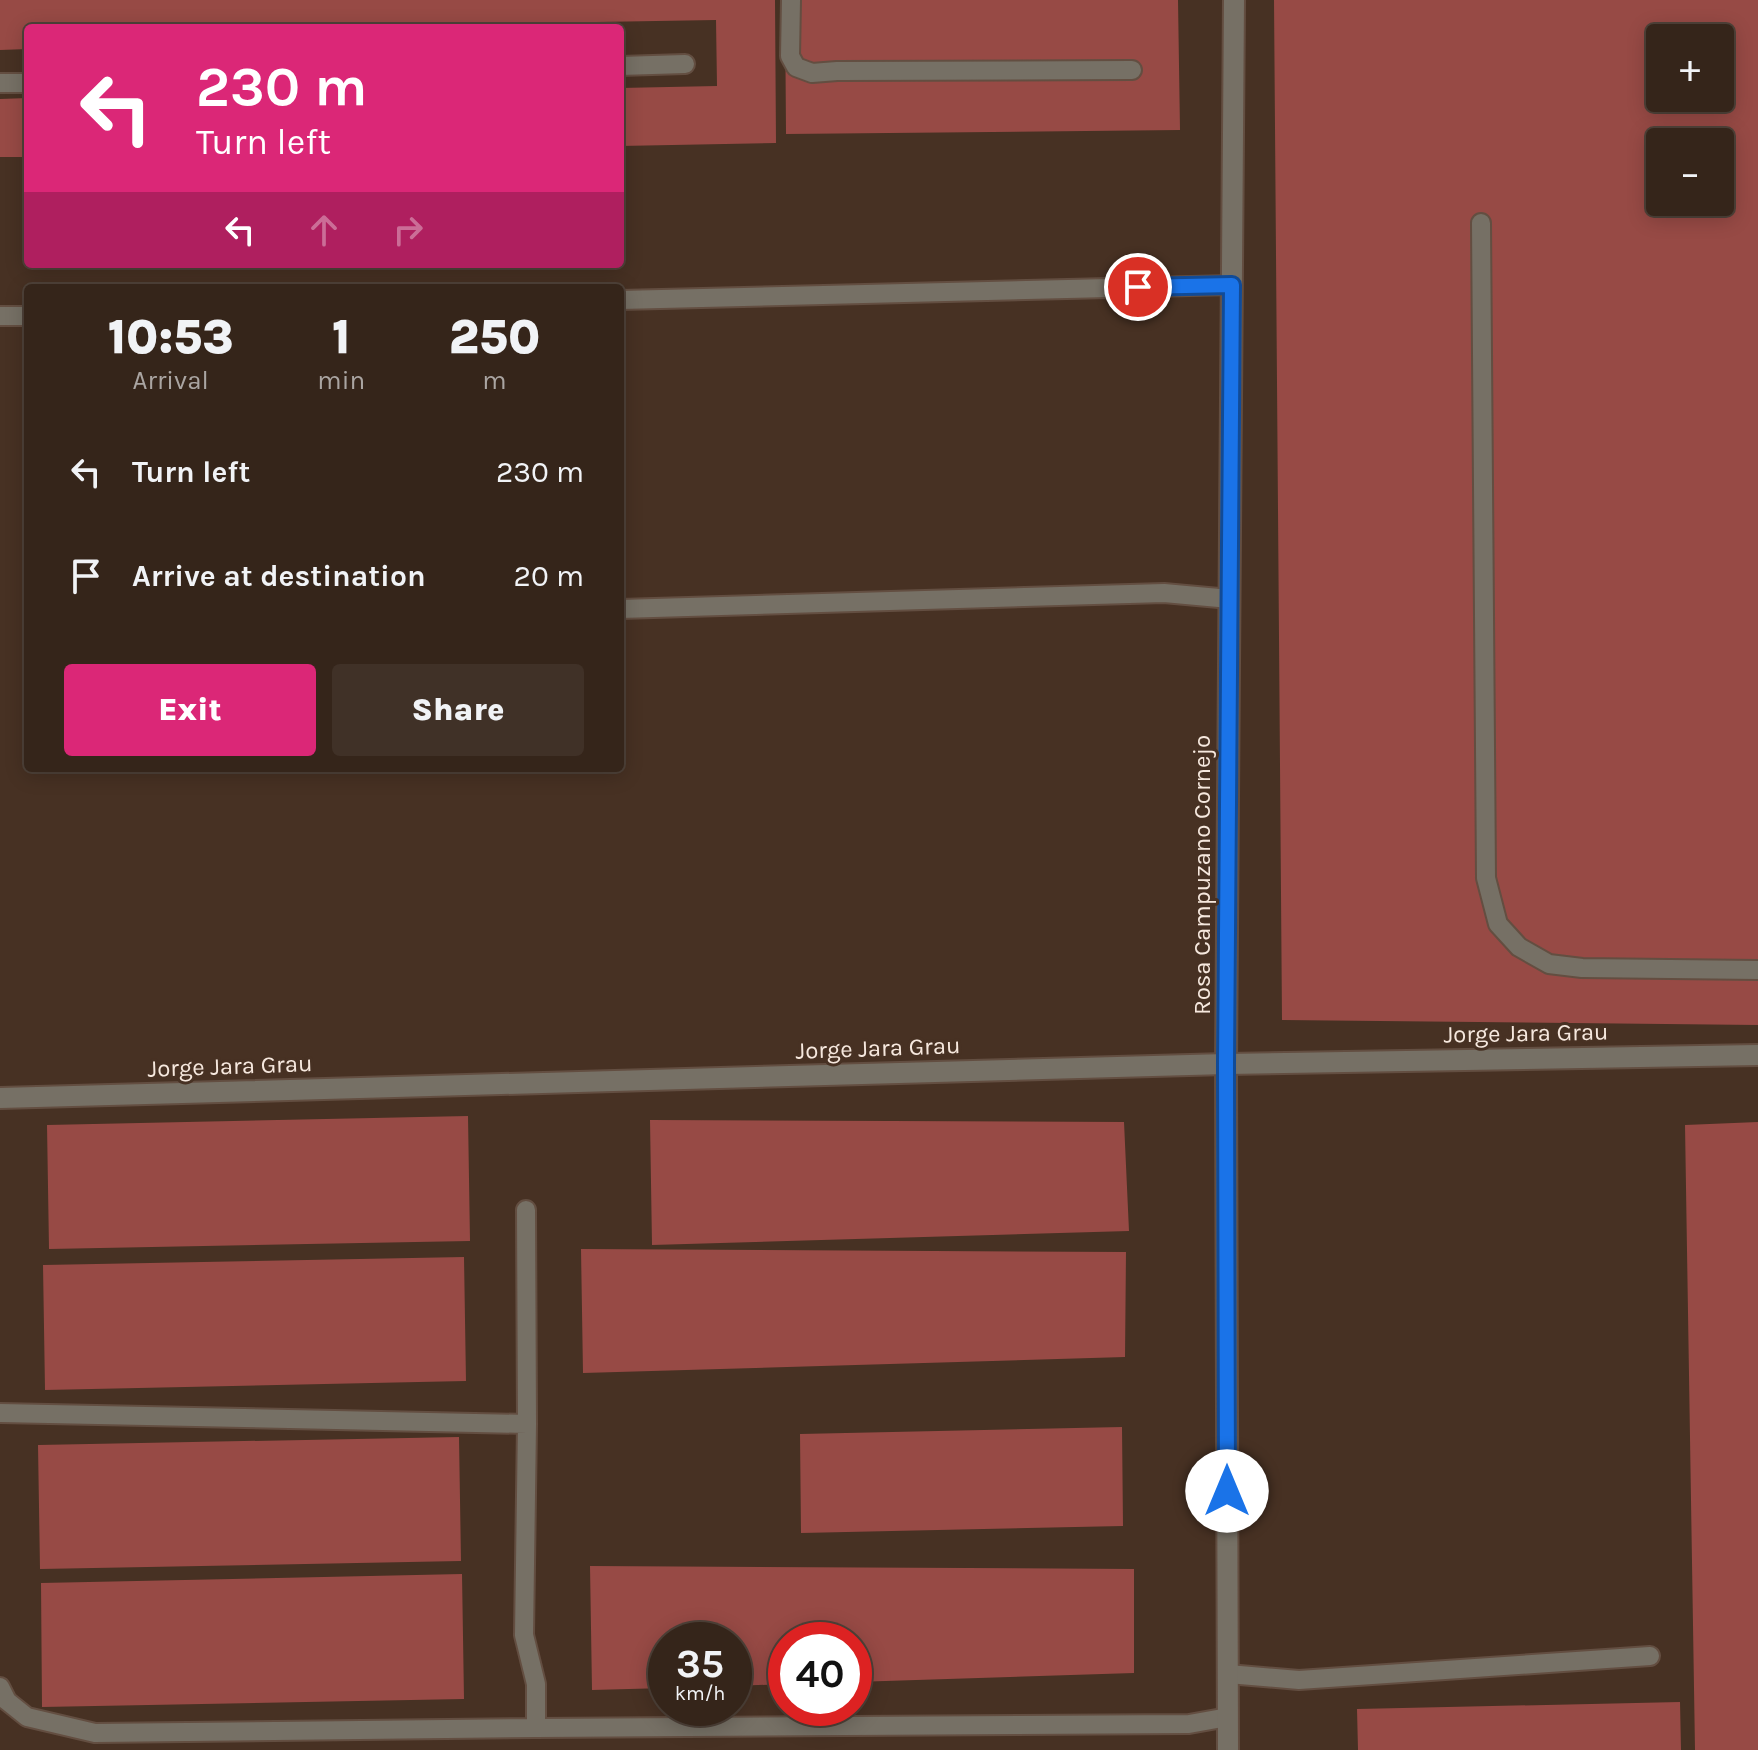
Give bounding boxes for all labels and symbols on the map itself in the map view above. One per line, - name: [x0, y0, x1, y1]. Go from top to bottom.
- pin: [1104, 253, 1172, 321]
- street label: Rosa Campuzano Cornejo: [1188, 735, 1216, 1015]
- street label: Jorge Jara Grau: [1443, 1018, 1609, 1048]
- street label: Jorge Jara Grau: [795, 1031, 961, 1065]
- street label: Jorge Jara Grau: [147, 1049, 313, 1083]
- position arrow: [1185, 1449, 1269, 1533]
- speed limit sign: 40: [768, 1622, 872, 1726]

